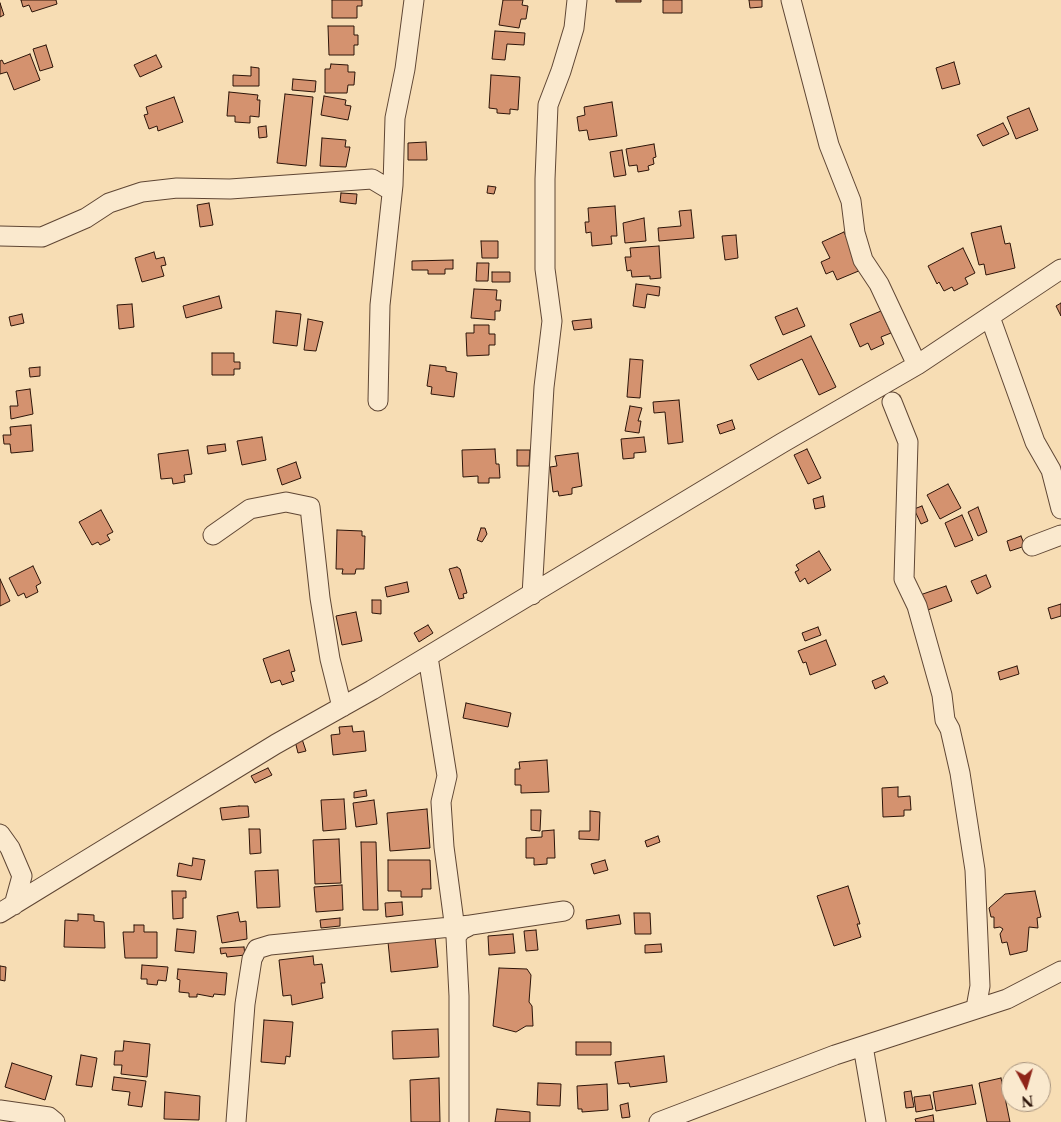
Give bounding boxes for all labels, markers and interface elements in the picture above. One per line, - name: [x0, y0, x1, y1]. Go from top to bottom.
- north arrow: [1001, 1062, 1051, 1112]
- text: N: [1020, 1091, 1034, 1111]

